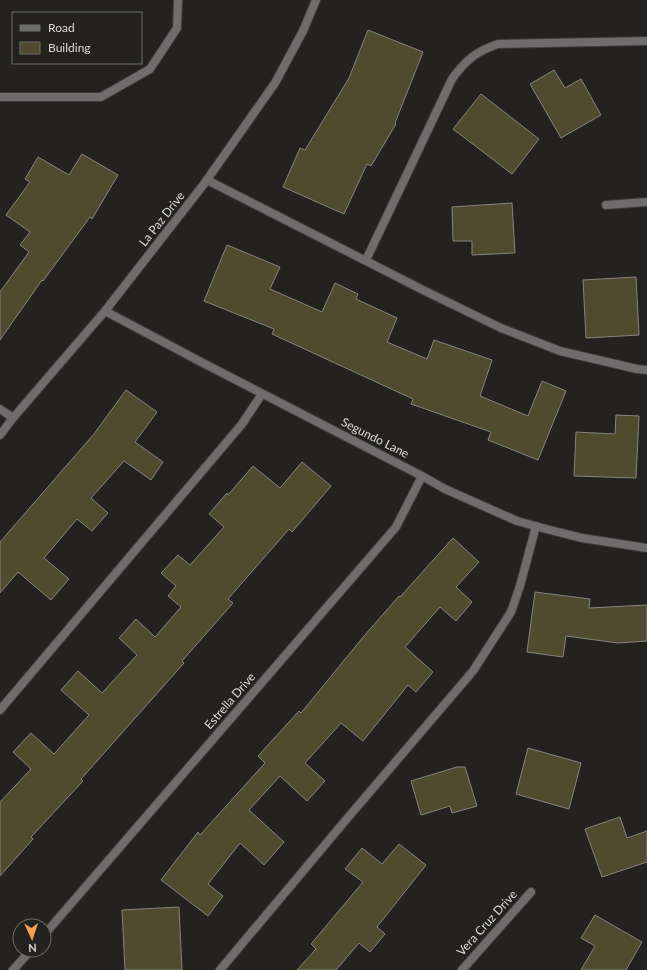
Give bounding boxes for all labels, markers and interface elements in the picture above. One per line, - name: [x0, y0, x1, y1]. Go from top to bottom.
- legend: [12, 12, 142, 64]
- text: Road: [48, 20, 75, 35]
- text: Building: [48, 40, 91, 55]
- street label: La Paz Drive: [136, 188, 188, 249]
- street label: Segundo Lane: [339, 414, 412, 461]
- street label: Estrella Drive: [201, 669, 258, 732]
- street label: Vera Cruz Drive: [453, 887, 520, 959]
- north arrow: [12, 918, 52, 958]
- text: N: [28, 942, 37, 955]

